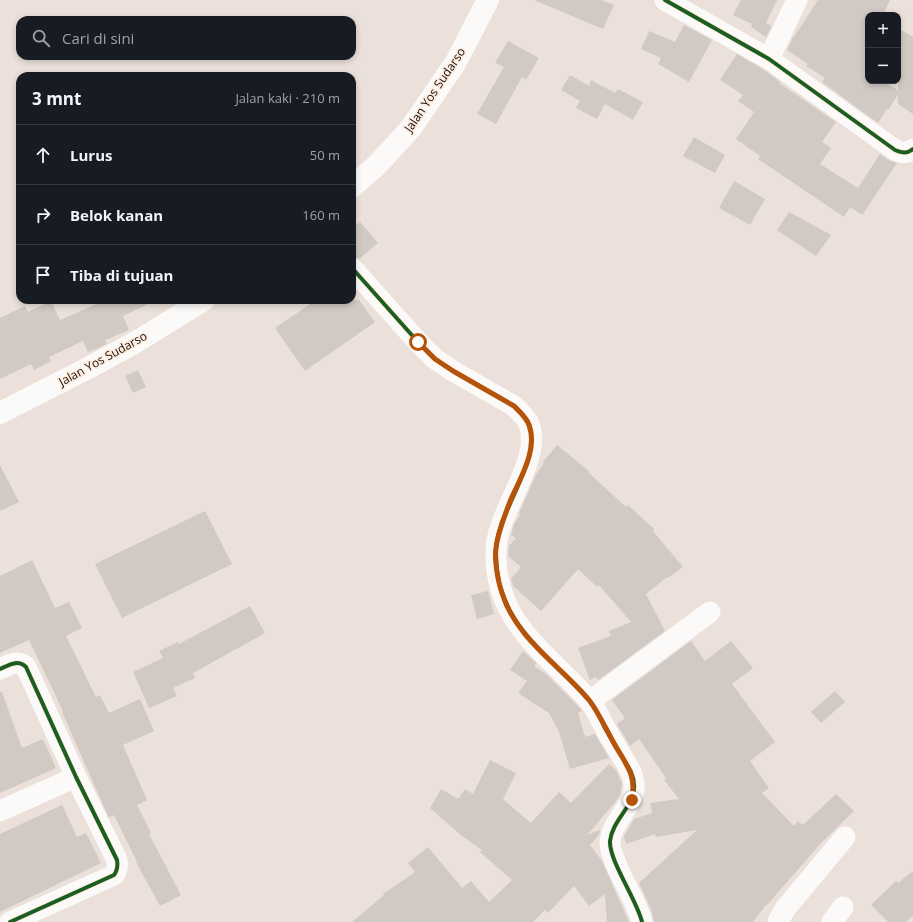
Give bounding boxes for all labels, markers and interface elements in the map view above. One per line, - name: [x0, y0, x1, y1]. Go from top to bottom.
- map controls: [865, 12, 901, 84]
- button: +: [865, 12, 901, 48]
- search box: [16, 16, 356, 60]
- icon: search: [30, 27, 52, 49]
- text: Cari di sini: [62, 28, 134, 48]
- street label: Jalan Yos Sudarso: [399, 44, 469, 136]
- button: −: [865, 48, 901, 84]
- text: 3 mnt: [32, 87, 81, 110]
- text: Jalan kaki · 210 m: [235, 89, 340, 107]
- icon: ahead: [32, 144, 54, 166]
- text: Lurus: [70, 145, 112, 165]
- text: 50 m: [310, 146, 340, 164]
- icon: right: [32, 204, 54, 226]
- text: Belok kanan: [70, 205, 163, 225]
- text: 160 m: [302, 206, 340, 224]
- icon: arrive: [32, 264, 54, 286]
- text: Tiba di tujuan: [70, 265, 173, 285]
- street label: Jalan Yos Sudarso: [55, 327, 150, 390]
- route start: [409, 333, 427, 351]
- route end: [623, 791, 641, 809]

